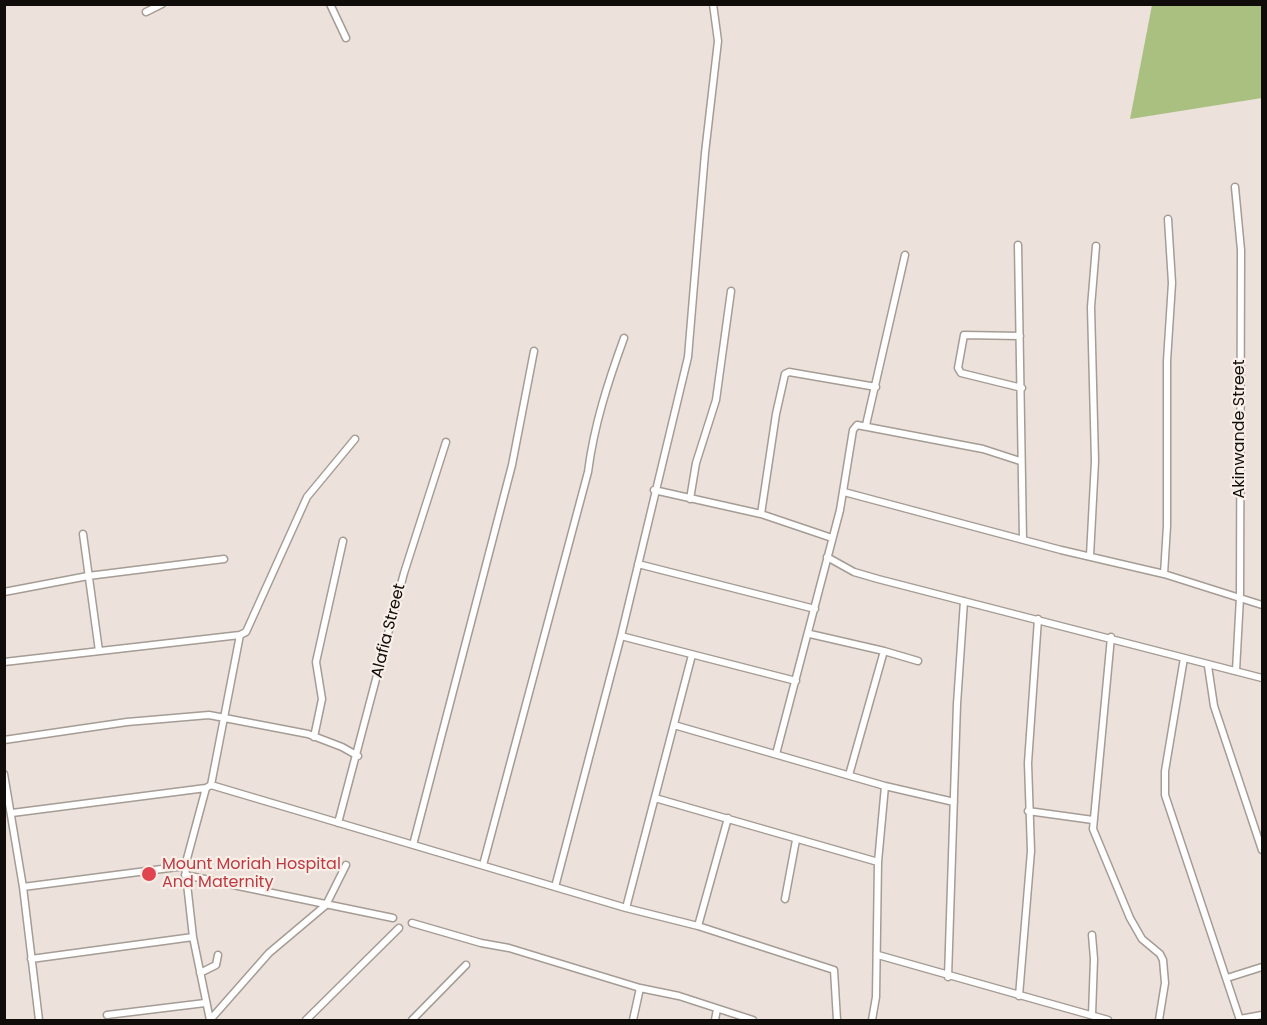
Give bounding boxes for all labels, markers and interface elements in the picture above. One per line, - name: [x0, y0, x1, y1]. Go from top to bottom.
- street label: Akinwande Street: [1230, 359, 1250, 499]
- street label: Alafia Street: [368, 582, 410, 680]
- place label: Mount Moriah Hospital And Maternity: [162, 855, 341, 893]
- marker: Mount Moriah Hospital And Maternity: [140, 865, 158, 883]

